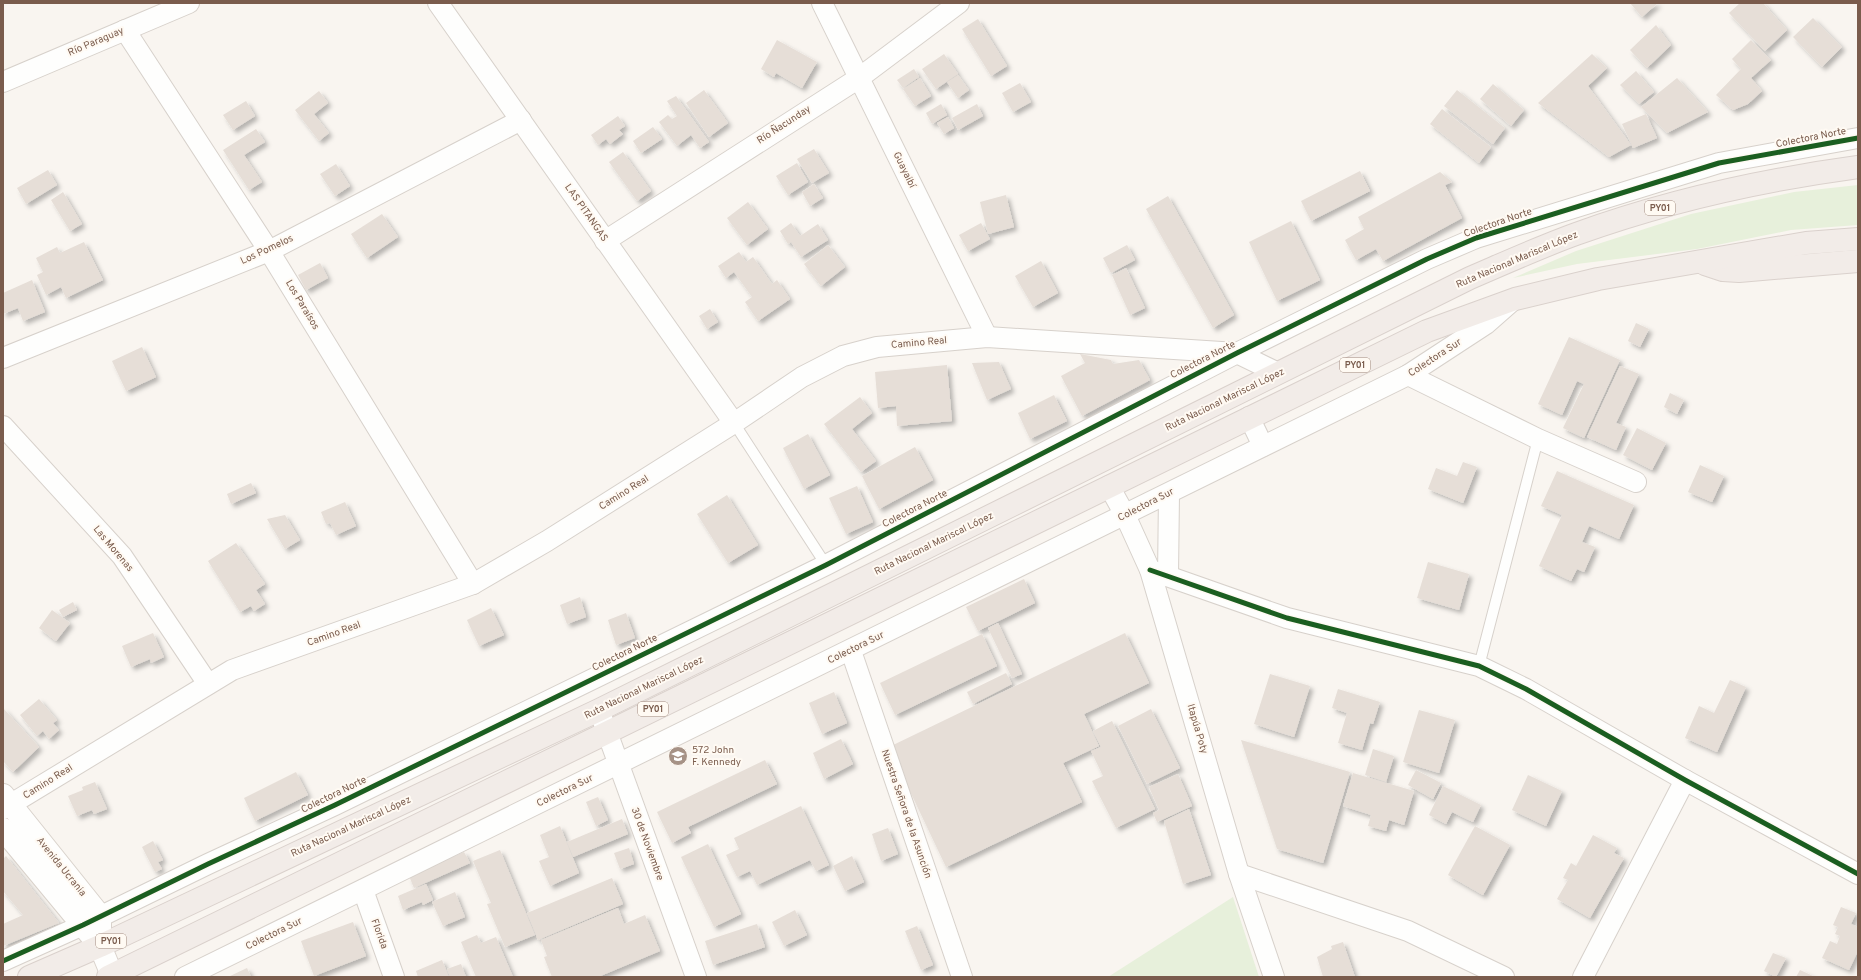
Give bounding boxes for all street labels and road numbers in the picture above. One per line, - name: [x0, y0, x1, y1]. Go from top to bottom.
- street label: Río Paraguay: [66, 24, 126, 60]
- street label: Río Ñacunday: [755, 103, 813, 147]
- street label: Colectora Norte: [1775, 125, 1847, 151]
- street label: Guayaibí: [890, 150, 919, 192]
- street label: LAS PITANGAS: [561, 182, 611, 244]
- road number: PY01: [1645, 201, 1675, 215]
- street label: Colectora Norte: [1462, 205, 1534, 241]
- street label: Ruta Nacional Mariscal López: [1454, 228, 1580, 292]
- street label: Los Pomelos: [239, 232, 296, 268]
- street label: Los Paraísos: [282, 278, 322, 333]
- street label: Camino Real: [890, 334, 948, 352]
- street label: Colectora Sur: [1406, 336, 1464, 380]
- street label: Colectora Norte: [1168, 338, 1238, 382]
- road number: PY01: [1340, 358, 1370, 372]
- street label: Ruta Nacional Mariscal López: [1163, 365, 1287, 435]
- street label: Camino Real: [597, 473, 651, 513]
- street label: Colectora Sur: [1116, 485, 1176, 525]
- street label: Colectora Norte: [880, 487, 950, 531]
- street label: Ruta Nacional Mariscal López: [872, 509, 996, 579]
- street label: Las Morenas: [90, 523, 136, 575]
- street label: Camino Real: [305, 618, 363, 650]
- street label: Colectora Sur: [826, 629, 886, 667]
- street label: Colectora Norte: [590, 632, 660, 674]
- street label: Ruta Nacional Mariscal López: [582, 653, 706, 723]
- road number: PY01: [638, 702, 668, 716]
- street label: Itapúa Poty: [1184, 702, 1210, 756]
- street label: Nuestra Señora de la Asunción: [878, 748, 934, 880]
- street label: Camino Real: [21, 762, 75, 802]
- street label: Colectora Sur: [535, 772, 595, 810]
- street label: Colectora Norte: [299, 774, 369, 816]
- street label: Ruta Nacional Mariscal López: [289, 793, 413, 861]
- street label: 30 de Noviembre: [628, 806, 666, 882]
- street label: Avenida Ucrania: [33, 835, 89, 899]
- street label: Colectora Sur: [244, 915, 304, 953]
- street label: Florida: [368, 917, 390, 951]
- road number: PY01: [96, 934, 126, 948]

